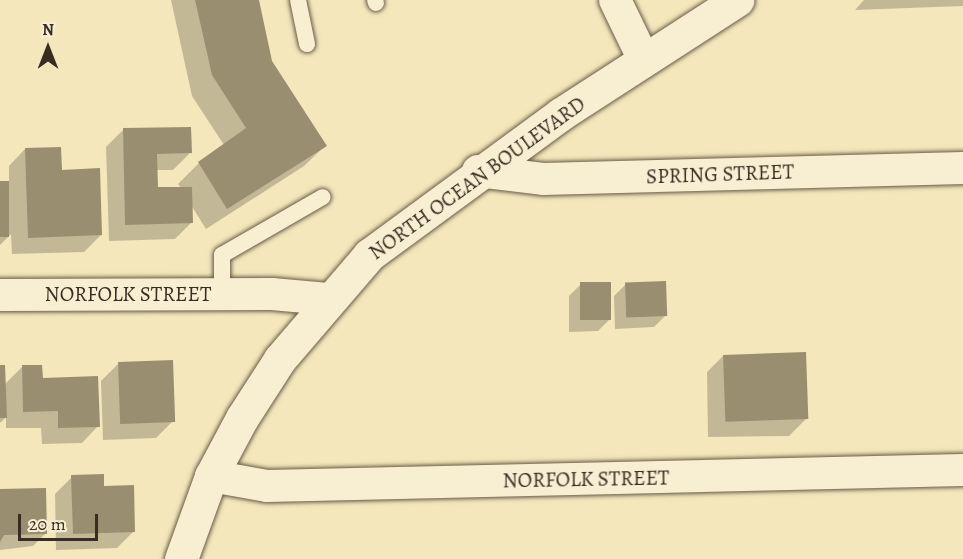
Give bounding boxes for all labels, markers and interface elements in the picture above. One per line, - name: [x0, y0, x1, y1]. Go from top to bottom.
- north arrow: [18, 18, 78, 78]
- text: N: [42, 19, 54, 41]
- street label: NORTH OCEAN BOULEVARD: [364, 91, 590, 265]
- street label: SPRING STREET: [646, 159, 794, 189]
- street label: NORFOLK STREET: [45, 281, 211, 307]
- street label: NORFOLK STREET: [502, 465, 670, 493]
- scale bar: [21, 502, 100, 540]
- text: 20 m: [29, 512, 66, 536]

